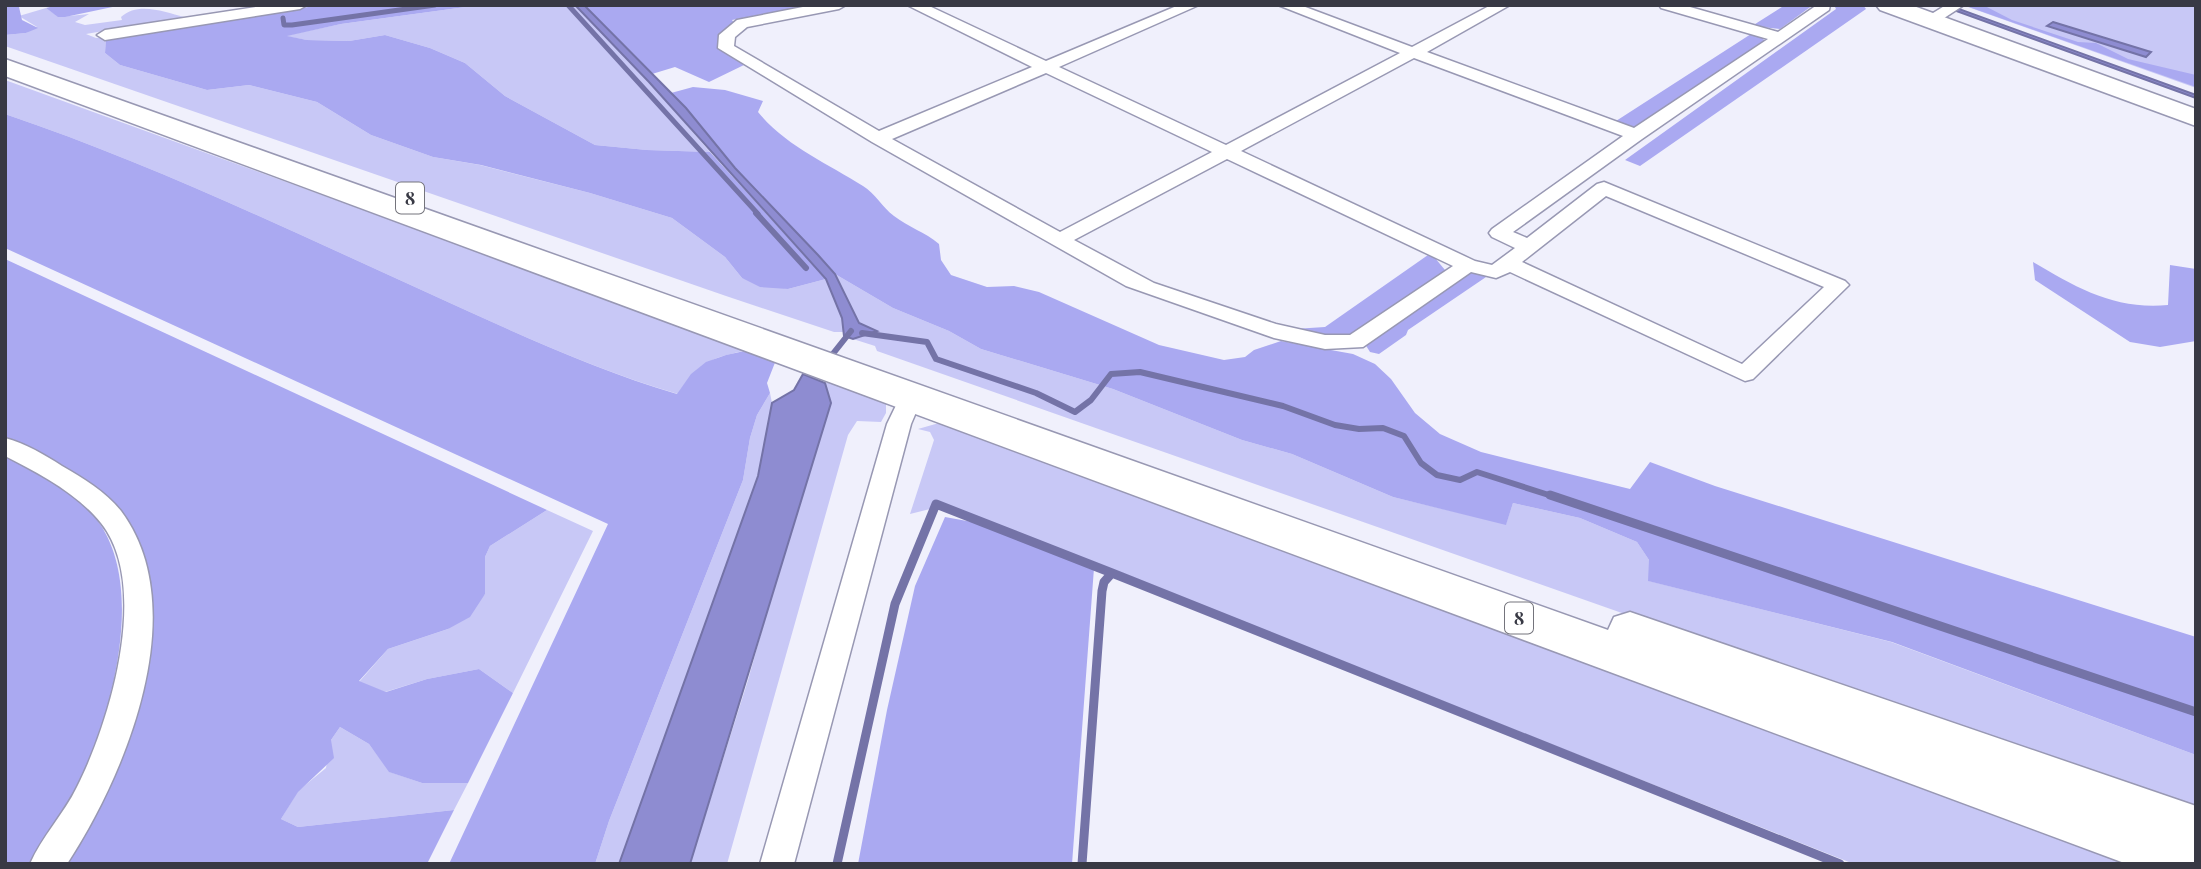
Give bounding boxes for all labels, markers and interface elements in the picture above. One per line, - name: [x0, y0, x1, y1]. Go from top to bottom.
- road number: 8: [396, 182, 424, 214]
- road number: 8: [1505, 603, 1533, 634]

